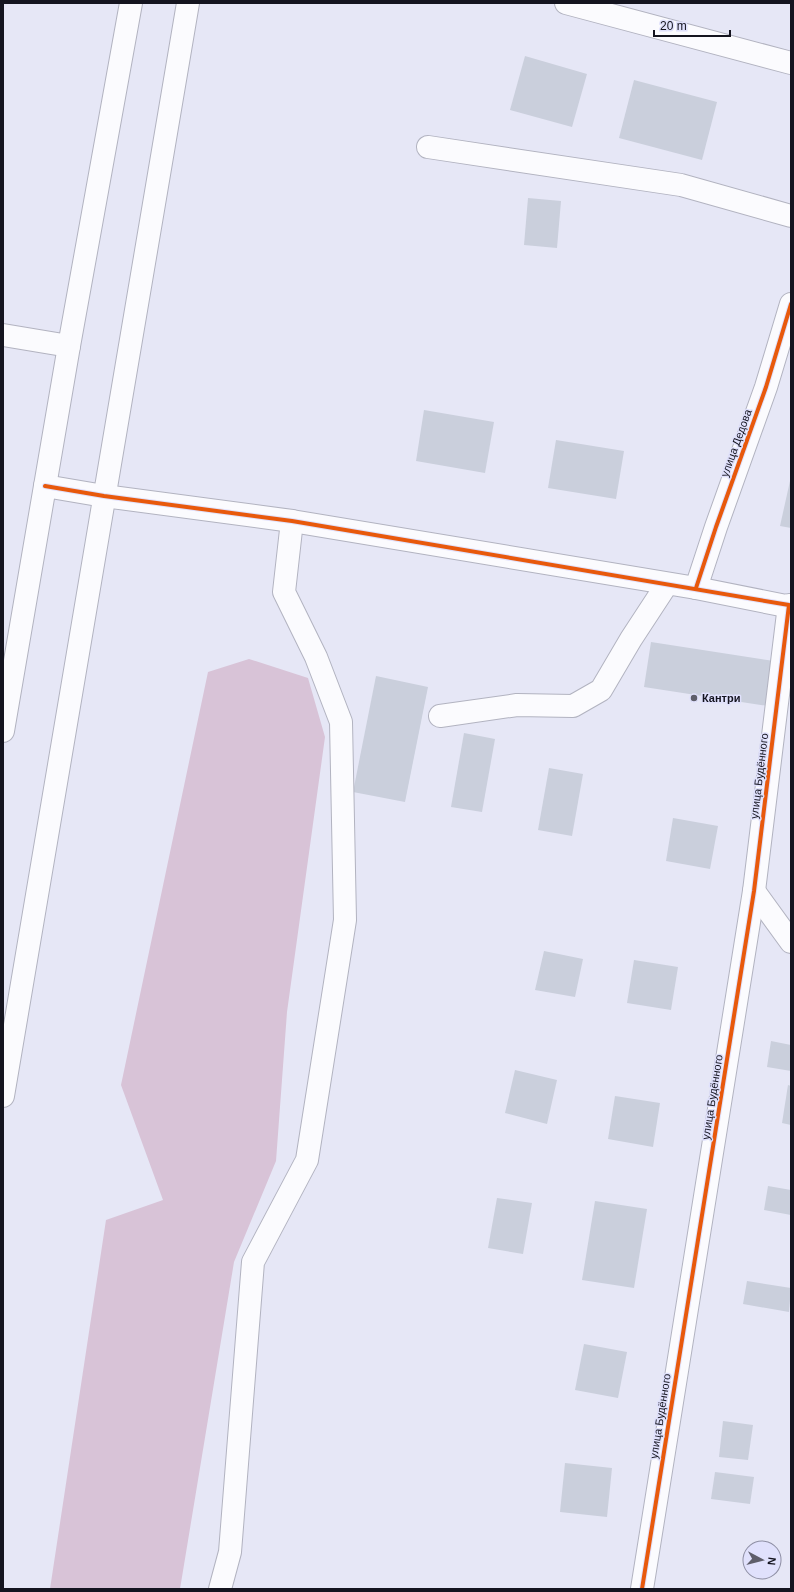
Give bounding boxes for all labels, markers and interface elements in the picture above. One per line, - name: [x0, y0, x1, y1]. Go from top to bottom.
- scale bar: [654, 12, 730, 38]
- text: 20 m: [660, 19, 687, 33]
- street label: улица Дедова: [718, 407, 754, 478]
- place label: Кантри: [702, 692, 740, 704]
- marker: Кантри: [689, 693, 699, 703]
- street label: улица Будённого: [748, 733, 770, 819]
- street label: улица Будённого: [699, 1054, 725, 1140]
- street label: улица Будённого: [647, 1373, 673, 1459]
- north arrow: [742, 1540, 782, 1580]
- text: N: [765, 1557, 778, 1566]

